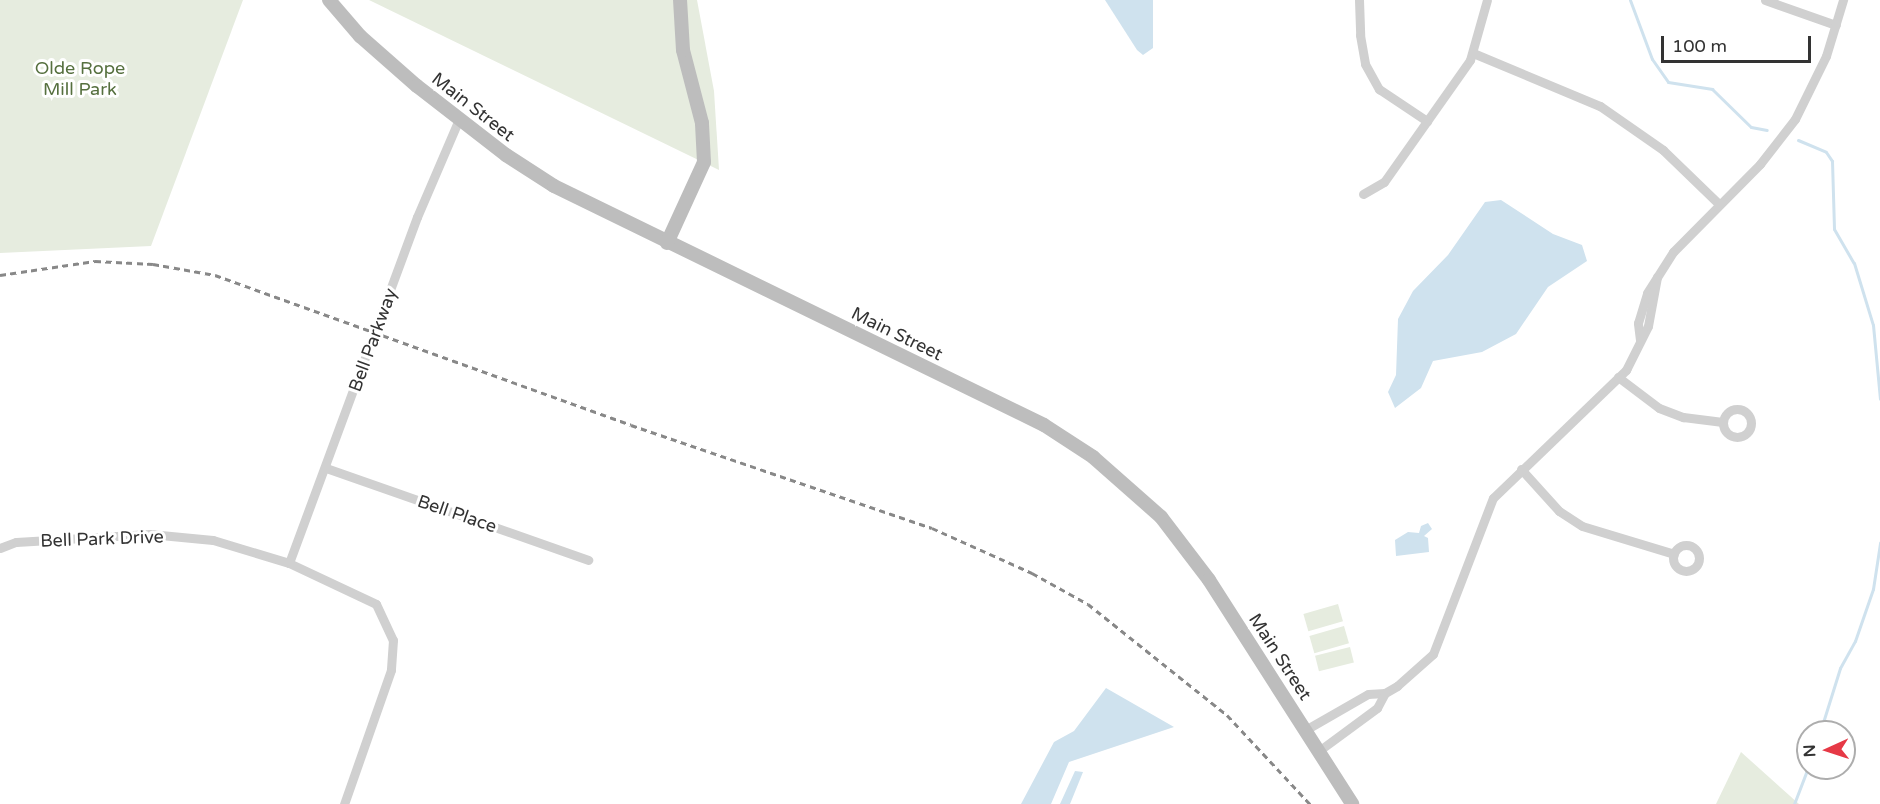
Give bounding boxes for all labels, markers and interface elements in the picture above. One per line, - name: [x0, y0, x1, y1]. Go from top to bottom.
- scale bar: [1664, 24, 1814, 62]
- text: 100 m: [1672, 35, 1727, 57]
- park label: Olde Rope Mill Park: [35, 58, 125, 100]
- street label: Main Street: [427, 68, 519, 146]
- street label: Bell Parkway: [344, 285, 402, 395]
- street label: Main Street: [848, 303, 946, 365]
- street label: Bell Place: [414, 490, 500, 538]
- street label: Bell Park Drive: [40, 526, 164, 552]
- street label: Main Street: [1244, 610, 1316, 704]
- north arrow: [1796, 720, 1856, 780]
- text: N: [1800, 744, 1820, 758]

